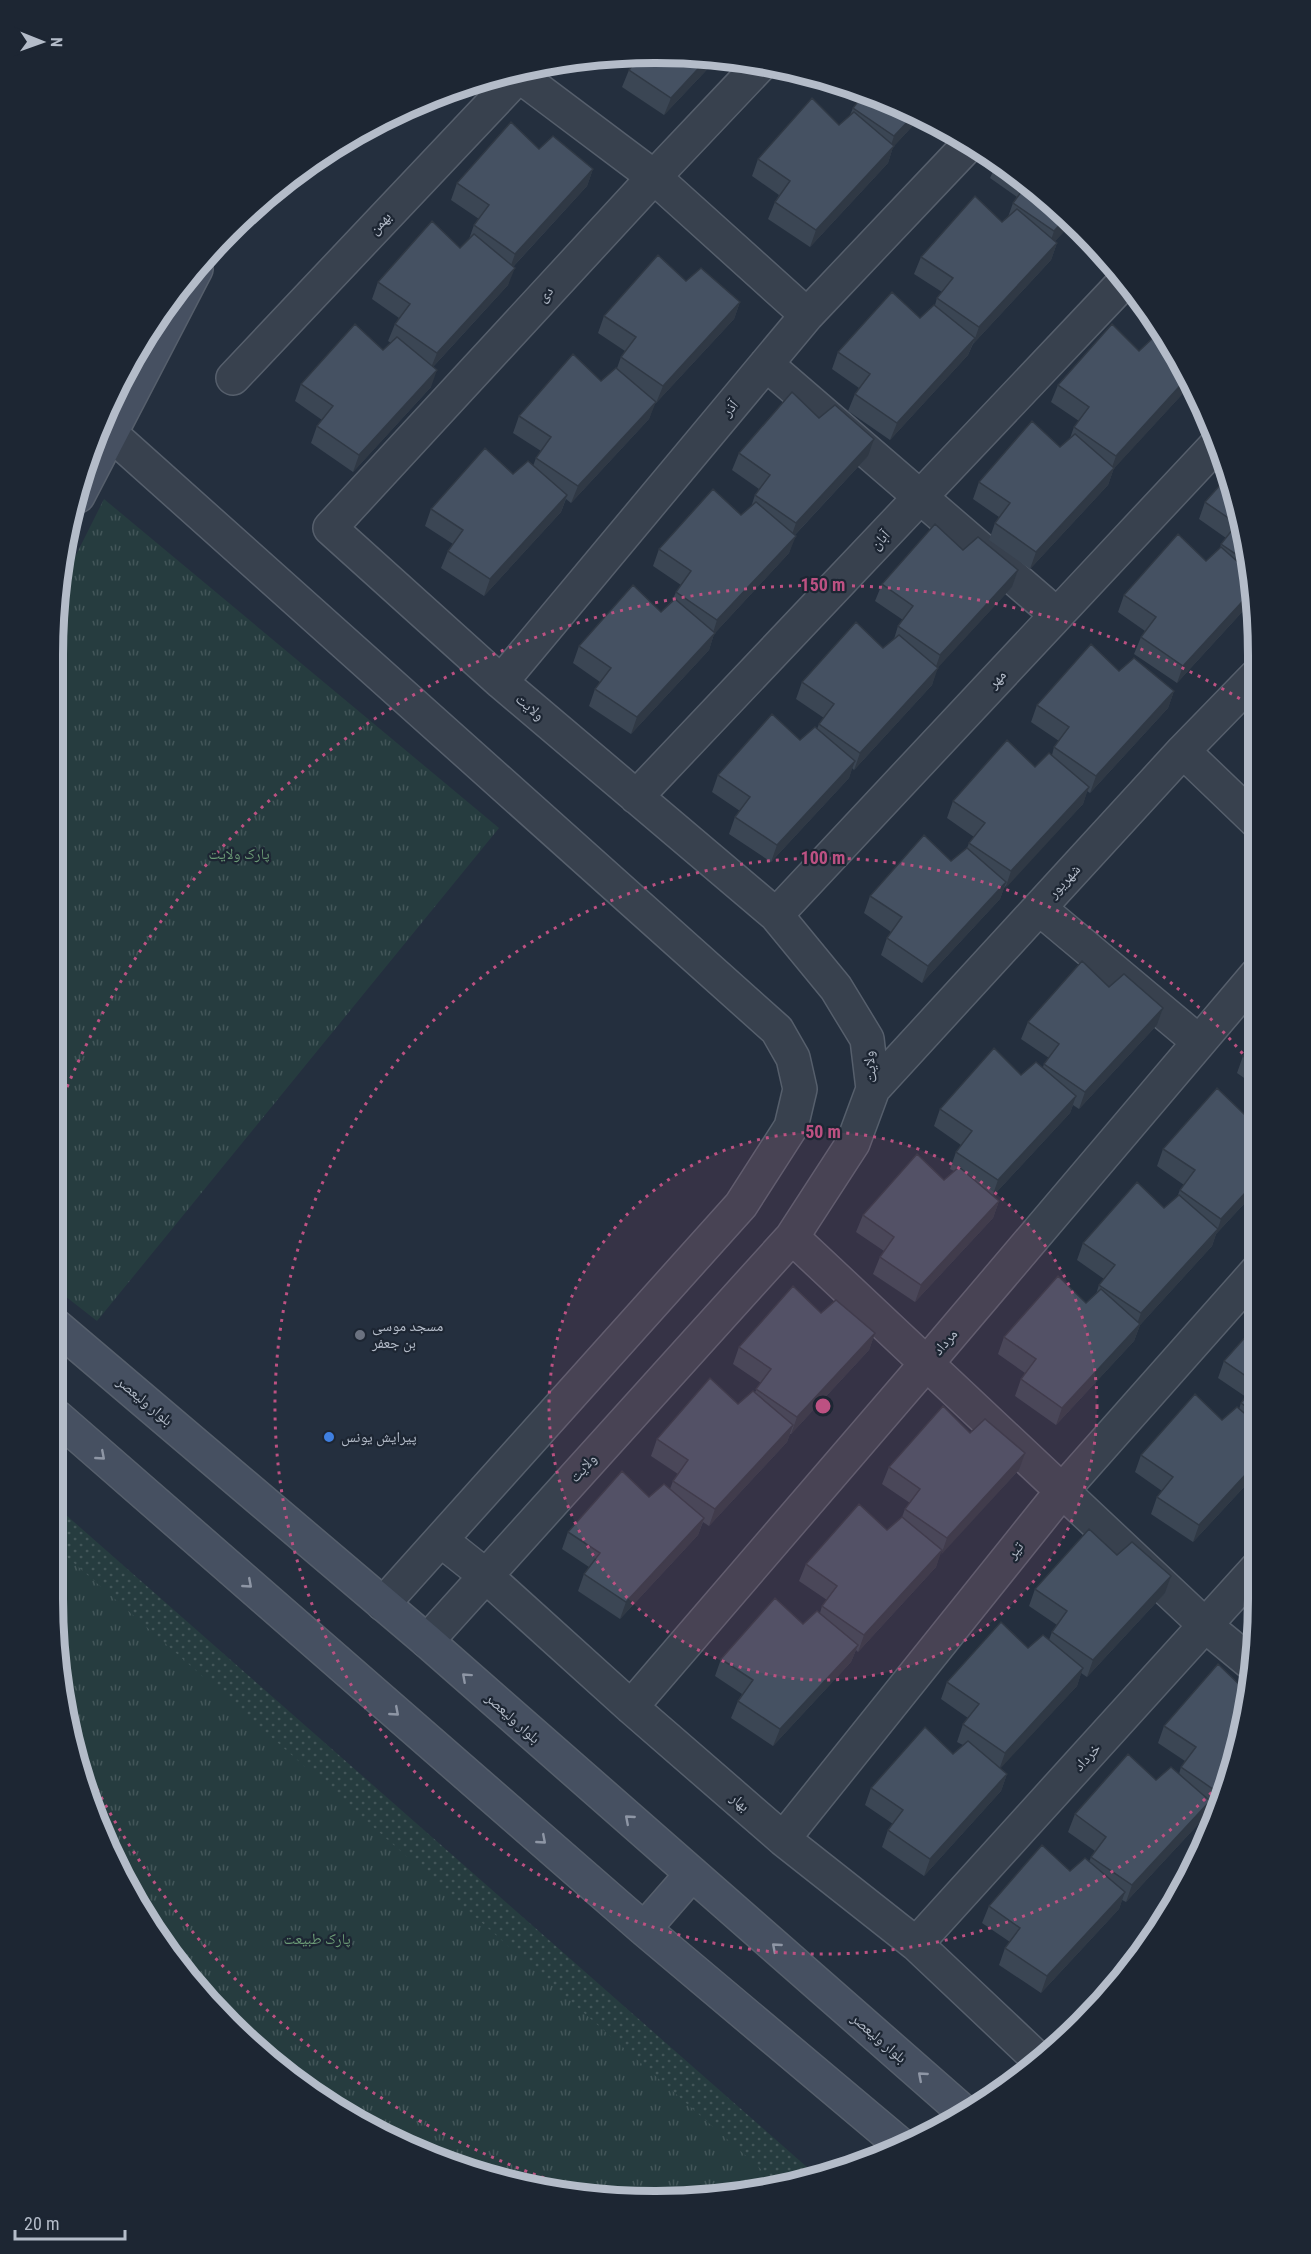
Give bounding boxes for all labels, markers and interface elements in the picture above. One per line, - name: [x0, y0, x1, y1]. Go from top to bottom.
- north arrow: [12, 12, 72, 72]
- text: N: [47, 37, 66, 47]
- street label: بهمن: [365, 208, 396, 239]
- street label: دی: [533, 282, 558, 306]
- street label: آذر: [717, 395, 743, 421]
- street label: آبان: [867, 526, 895, 554]
- text: 150 m: [801, 574, 845, 595]
- street label: مهر: [983, 666, 1010, 693]
- street label: ولایت: [512, 690, 548, 724]
- park label: پارک ولایت: [208, 845, 270, 863]
- text: 100 m: [801, 847, 845, 868]
- street label: شهریور: [1043, 860, 1084, 902]
- street label: ولایت: [859, 1050, 881, 1084]
- text: 50 m: [805, 1121, 841, 1142]
- place label: مسجد موسی بن جعفر: [371, 1317, 444, 1353]
- street label: مرداد: [929, 1325, 961, 1359]
- marker: مسجد موسی بن جعفر: [353, 1328, 367, 1342]
- street label: بلوار ولیعصر: [113, 1372, 177, 1429]
- centre of rings: [813, 1396, 833, 1416]
- place label: پیرایش یونس: [341, 1428, 417, 1447]
- marker: پیرایش یونس: [322, 1430, 336, 1444]
- one-way arrow: [94, 1449, 105, 1460]
- street label: ولایت: [566, 1450, 600, 1486]
- street label: تیر: [1002, 1537, 1028, 1563]
- one-way arrow: [241, 1577, 252, 1588]
- one-way arrow: [463, 1673, 473, 1684]
- street label: بلوار ولیعصر: [481, 1688, 544, 1747]
- one-way arrow: [388, 1705, 399, 1716]
- street label: خرداد: [1070, 1739, 1105, 1775]
- street label: بهار: [726, 1788, 753, 1815]
- one-way arrow: [625, 1815, 636, 1826]
- one-way arrow: [535, 1833, 546, 1844]
- park label: پارک طبیعت: [283, 1930, 351, 1948]
- one-way arrow: [772, 1943, 783, 1954]
- street label: بلوار ولیعصر: [847, 2009, 910, 2067]
- one-way arrow: [918, 2072, 929, 2083]
- scale bar: [15, 2203, 124, 2241]
- text: 20 m: [24, 2213, 59, 2234]

